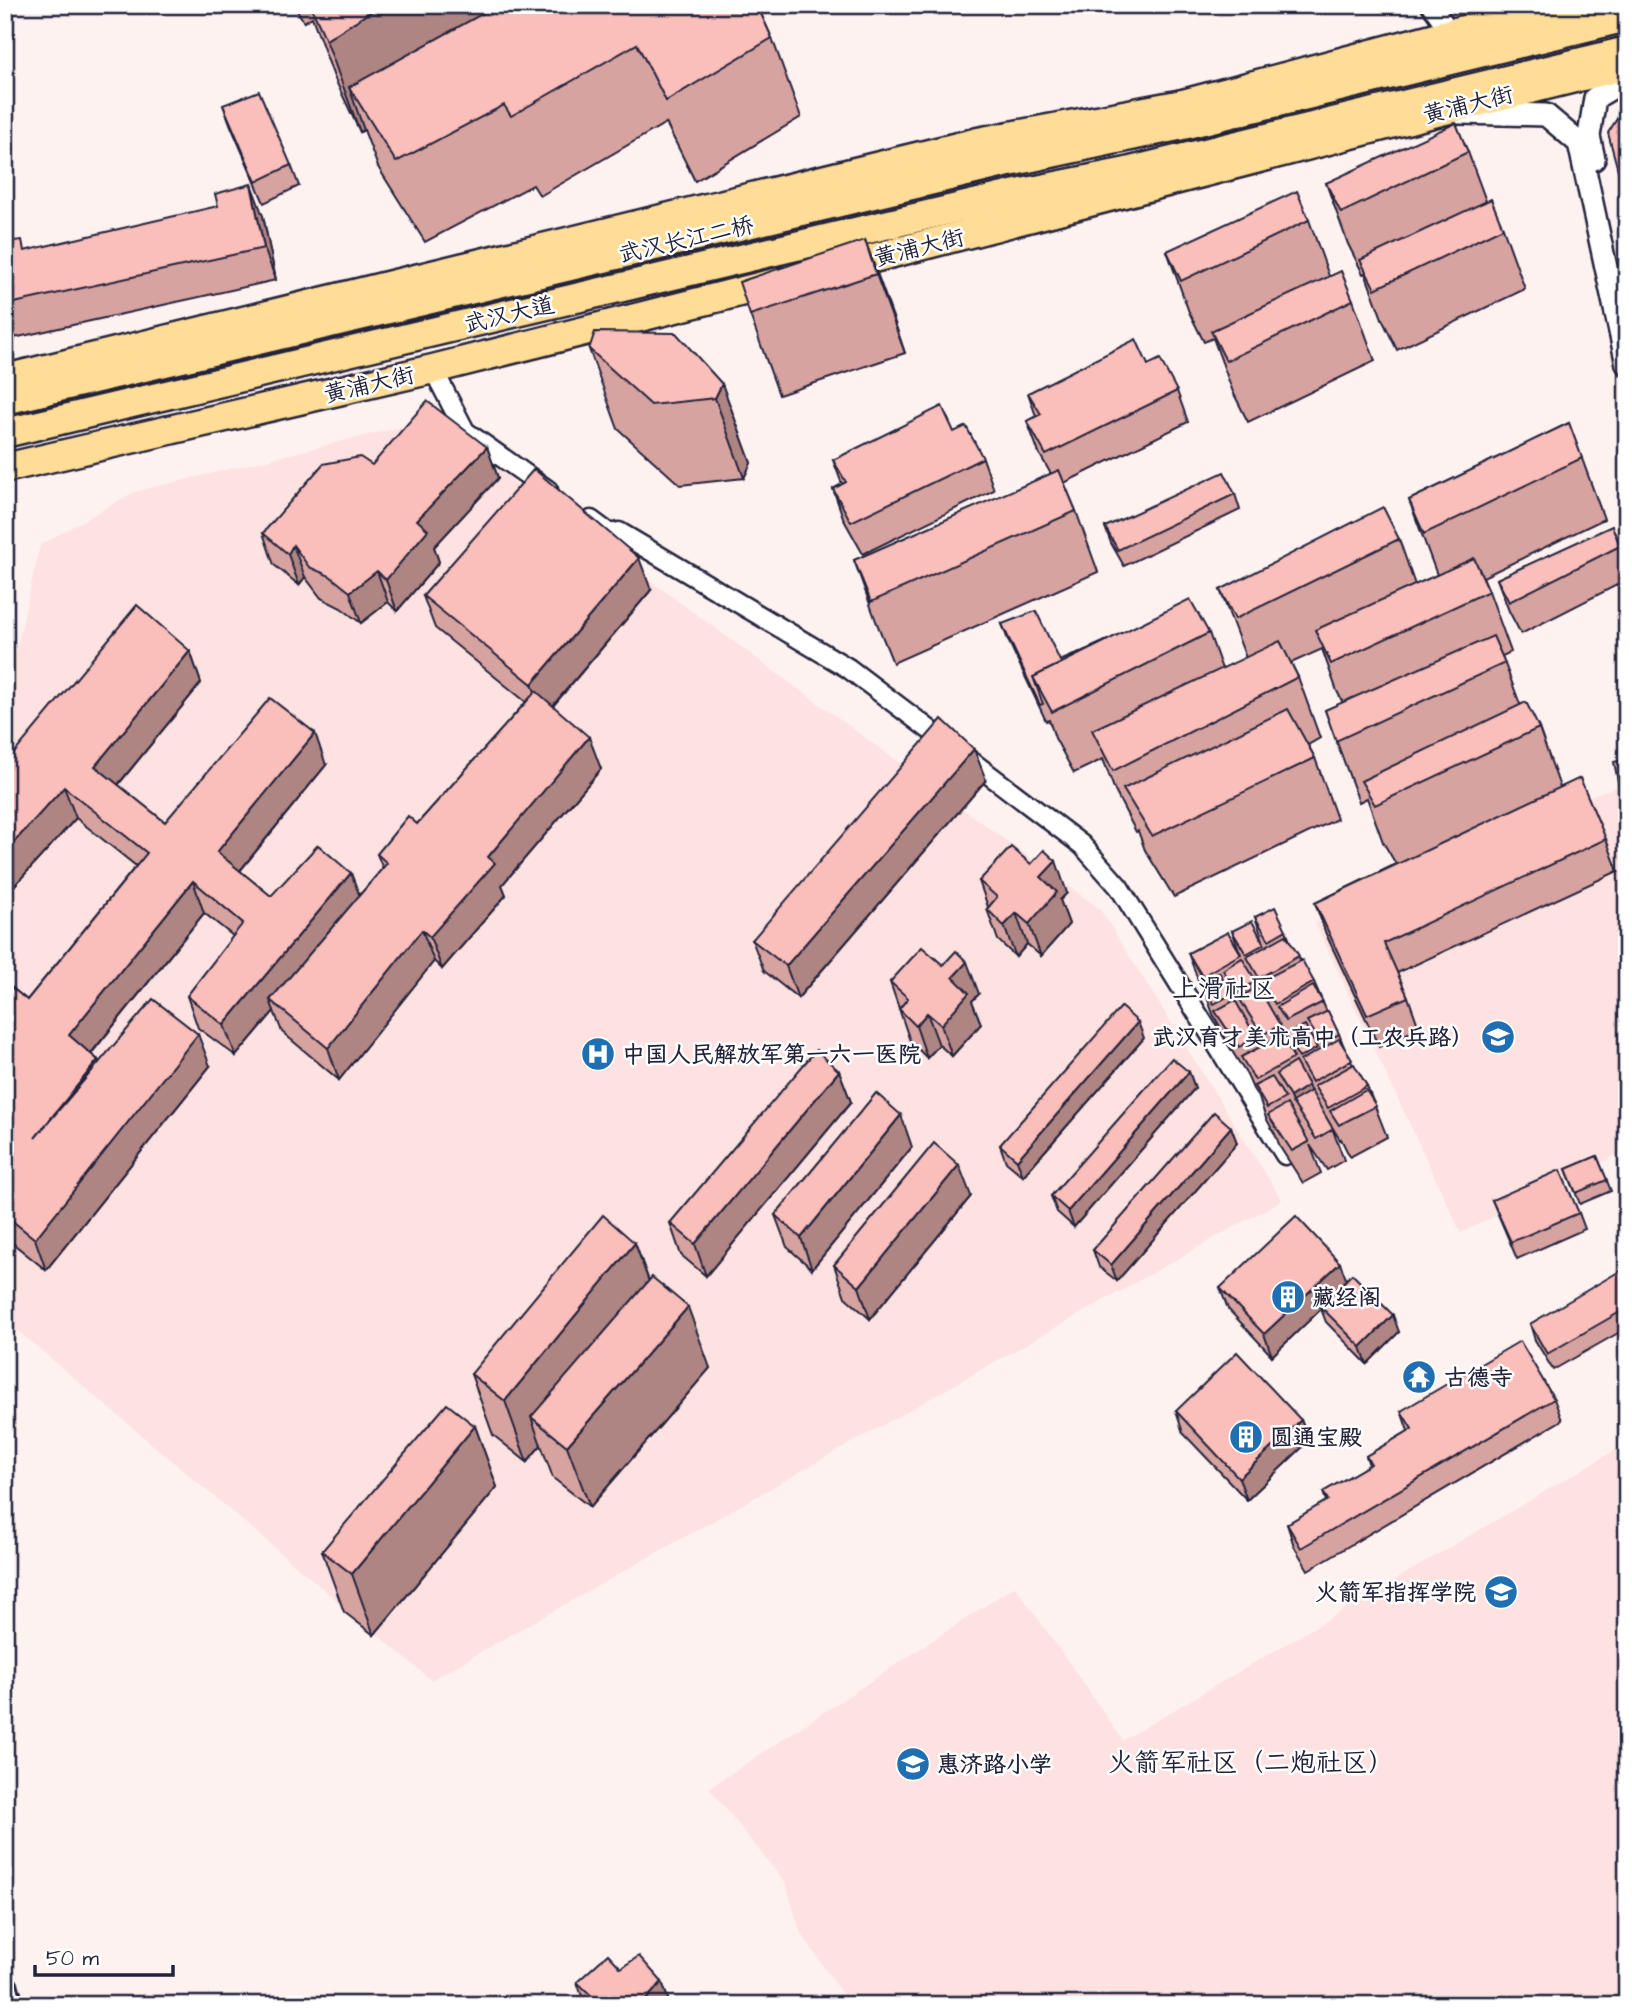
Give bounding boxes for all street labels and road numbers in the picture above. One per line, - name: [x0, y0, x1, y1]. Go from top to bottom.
- street label: 黄浦大街: [1420, 78, 1517, 132]
- street label: 武汉长江二桥: [615, 209, 757, 271]
- street label: 黄浦大街: [871, 221, 968, 275]
- street label: 武汉大道: [461, 289, 558, 341]
- street label: 黄浦大街: [321, 359, 418, 411]

